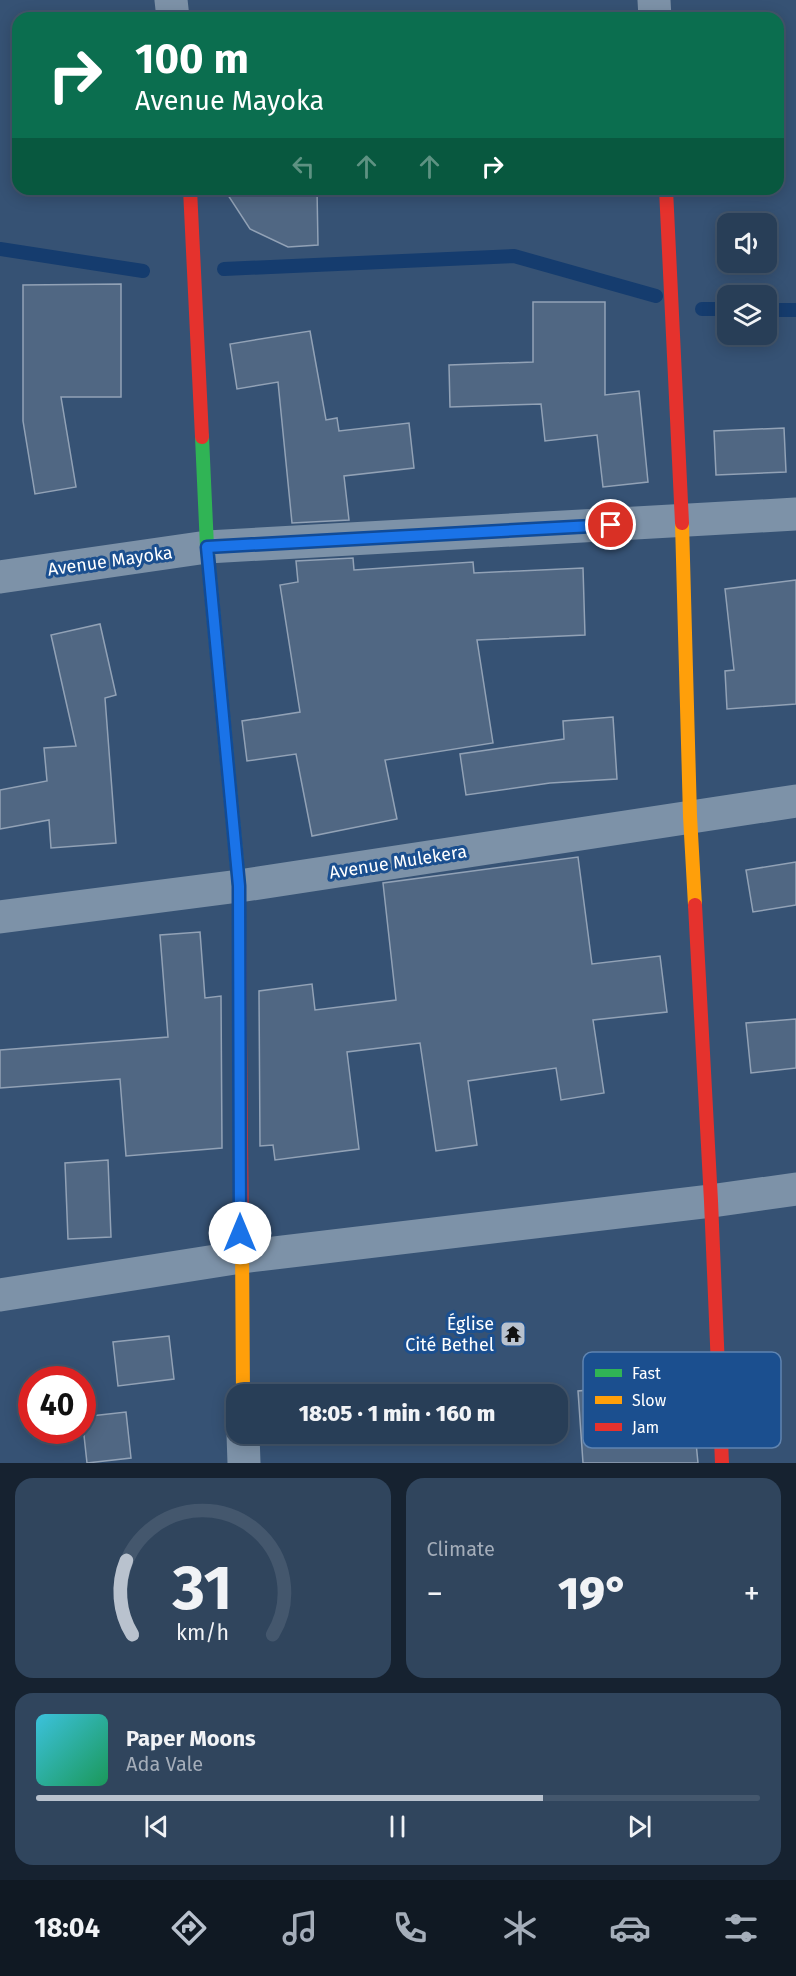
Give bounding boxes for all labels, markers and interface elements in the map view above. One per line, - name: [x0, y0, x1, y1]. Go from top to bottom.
- text: 100 m: [135, 34, 249, 84]
- icon: right: [36, 36, 114, 114]
- text: Avenue Mayoka: [135, 85, 324, 117]
- icon: left: [287, 150, 320, 183]
- icon: ahead: [350, 150, 383, 183]
- icon: ahead: [413, 150, 446, 183]
- icon: right: [476, 150, 509, 183]
- map controls: [717, 213, 777, 345]
- button: sound: [717, 213, 777, 273]
- button: layers: [717, 285, 777, 345]
- pin: [585, 499, 636, 550]
- icon: arrive: [594, 508, 627, 541]
- street label: Avenue Mayoka: [46, 541, 174, 581]
- street label: Avenue Mulekera: [328, 840, 468, 884]
- position arrow: [208, 1201, 272, 1265]
- place label: Église Cité Bethel: [405, 1312, 494, 1356]
- temple icon: Église Cité Bethel: [498, 1319, 528, 1349]
- legend: [583, 1352, 781, 1448]
- text: Fast: [632, 1364, 661, 1383]
- speed limit sign: 40: [18, 1366, 96, 1444]
- text: Slow: [632, 1391, 667, 1410]
- text: 18:05 · 1 min · 160 m: [299, 1400, 495, 1427]
- text: Jam: [632, 1418, 659, 1437]
- text: Climate: [427, 1537, 495, 1561]
- text: 31: [172, 1551, 233, 1626]
- text: 19°: [558, 1567, 628, 1621]
- text: −: [427, 1574, 443, 1614]
- text: +: [744, 1574, 760, 1614]
- text: km/h: [176, 1620, 229, 1646]
- text: Paper Moons: [126, 1725, 256, 1752]
- text: Ada Vale: [126, 1752, 203, 1776]
- icon: previous: [140, 1810, 173, 1843]
- icon: pause: [381, 1810, 414, 1843]
- icon: next: [623, 1810, 656, 1843]
- icon: directions: [168, 1907, 210, 1949]
- icon: music: [279, 1907, 321, 1949]
- icon: phone: [389, 1907, 431, 1949]
- icon: climate: [499, 1907, 541, 1949]
- icon: car: [609, 1907, 651, 1949]
- icon: filters: [720, 1907, 762, 1949]
- text: 18:04: [34, 1912, 100, 1944]

